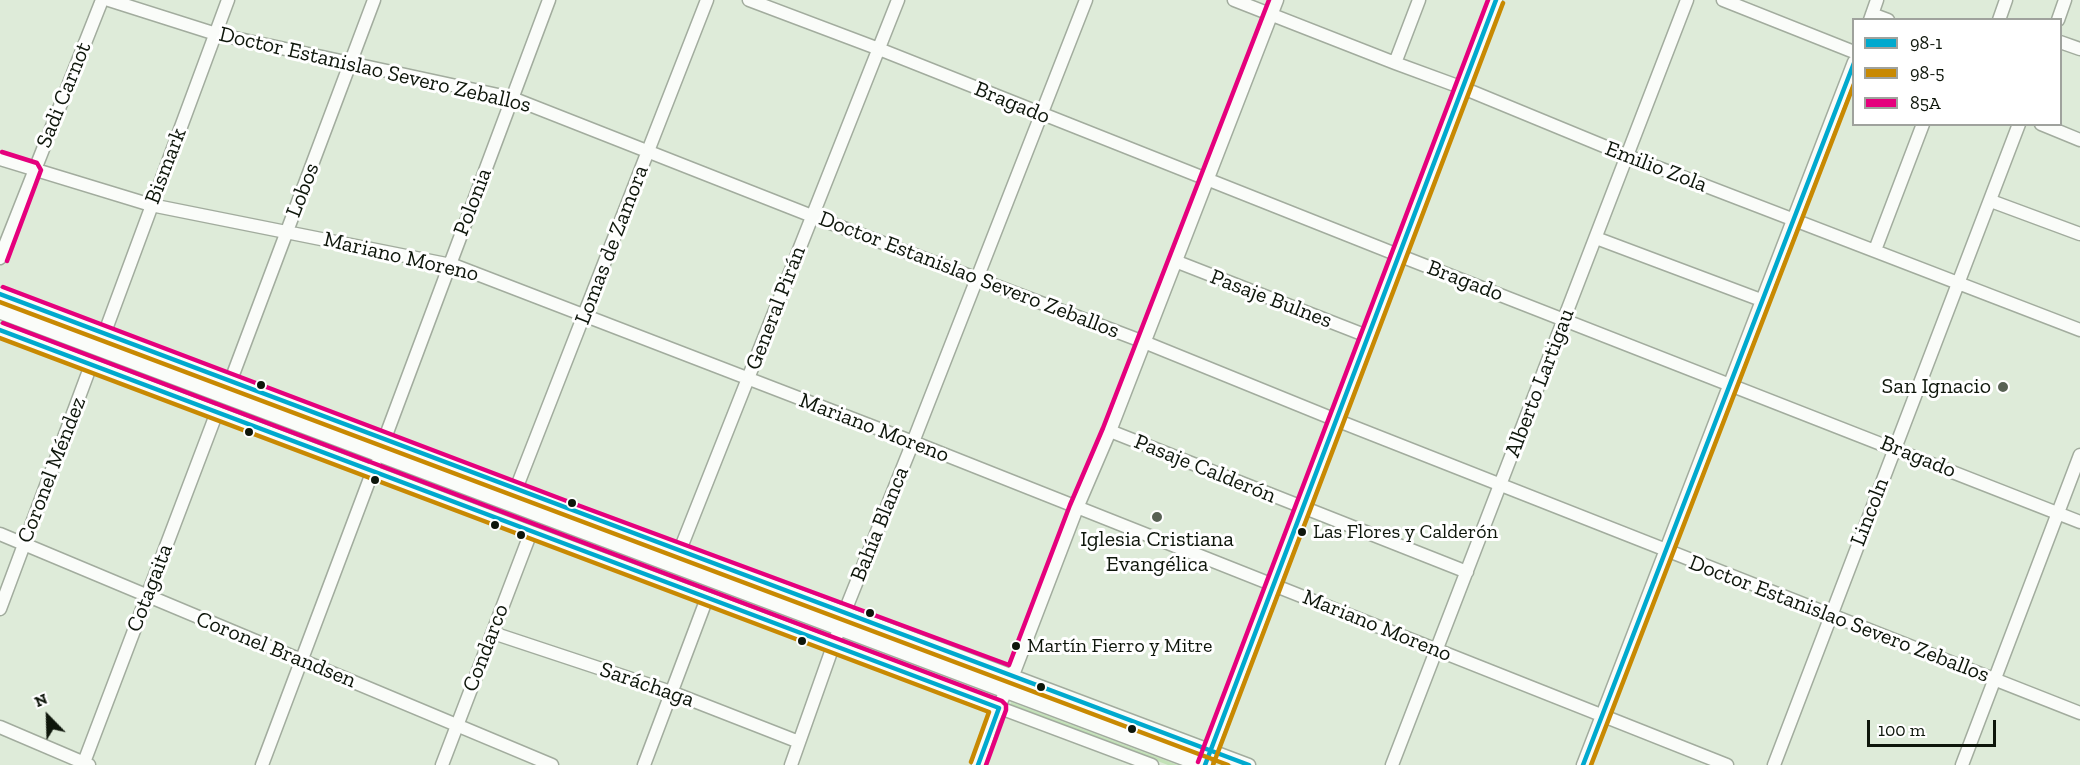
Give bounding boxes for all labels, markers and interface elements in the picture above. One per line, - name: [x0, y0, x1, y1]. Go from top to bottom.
- legend: [1852, 18, 2062, 126]
- street label: Doctor Estanislao Severo Zeballos: [216, 21, 534, 119]
- text: 98-1: [1910, 32, 1942, 54]
- street label: Sadi Carnot: [31, 38, 97, 152]
- text: 98-5: [1910, 62, 1945, 84]
- street label: Bragado: [970, 76, 1054, 130]
- text: 85A: [1910, 92, 1941, 114]
- street label: Bismark: [139, 124, 193, 208]
- street label: Emilio Zola: [1601, 136, 1711, 198]
- street label: Lobos: [281, 159, 325, 221]
- street label: Lomas de Zamora: [570, 162, 654, 328]
- street label: Polonia: [448, 165, 498, 239]
- street label: Doctor Estanislao Severo Zeballos: [815, 205, 1123, 345]
- street label: Mariano Moreno: [321, 226, 481, 288]
- street label: General Pirán: [740, 242, 812, 374]
- street label: Bragado: [1423, 254, 1507, 308]
- street label: Pasaje Bulnes: [1206, 264, 1336, 334]
- street label: Alberto Lartigau: [1500, 305, 1580, 461]
- place label: San Ignacio: [1882, 374, 1991, 400]
- unlabelled marker: [255, 379, 267, 391]
- marker: San Ignacio: [1996, 380, 2010, 394]
- street label: Mariano Moreno: [795, 387, 953, 469]
- street label: Coronel Méndez: [12, 393, 92, 547]
- unlabelled marker: [243, 426, 255, 438]
- street label: Pasaje Calderón: [1130, 429, 1280, 509]
- street label: Bragado: [1876, 430, 1960, 484]
- street label: Bahía Blanca: [845, 463, 915, 585]
- unlabelled marker: [369, 474, 381, 486]
- street label: Lincoln: [1845, 474, 1895, 550]
- unlabelled marker: [566, 497, 578, 509]
- marker: Iglesia Cristiana Evangélica: [1150, 510, 1164, 524]
- unlabelled marker: [489, 519, 501, 531]
- place label: Las Flores y Calderón: [1313, 520, 1498, 544]
- marker: Las Flores y Calderón: [1296, 526, 1308, 538]
- place label: Iglesia Cristiana Evangélica: [1080, 527, 1234, 578]
- unlabelled marker: [515, 529, 527, 541]
- street label: Cotagaita: [121, 540, 179, 636]
- street label: Doctor Estanislao Severo Zeballos: [1685, 549, 1993, 689]
- street label: Mariano Moreno: [1299, 584, 1455, 668]
- street label: Condarco: [457, 601, 515, 695]
- street label: Coronel Brandsen: [192, 606, 360, 694]
- unlabelled marker: [864, 607, 876, 619]
- place label: Martín Fierro y Mitre: [1027, 634, 1212, 658]
- unlabelled marker: [796, 635, 808, 647]
- marker: Martín Fierro y Mitre: [1010, 640, 1022, 652]
- street label: Saráchaga: [596, 657, 698, 713]
- unlabelled marker: [1035, 681, 1047, 693]
- north arrow: [18, 687, 78, 747]
- text: N: [31, 689, 50, 711]
- scale bar: [1870, 708, 1999, 746]
- text: 100 m: [1878, 719, 1925, 741]
- unlabelled marker: [1126, 723, 1138, 735]

